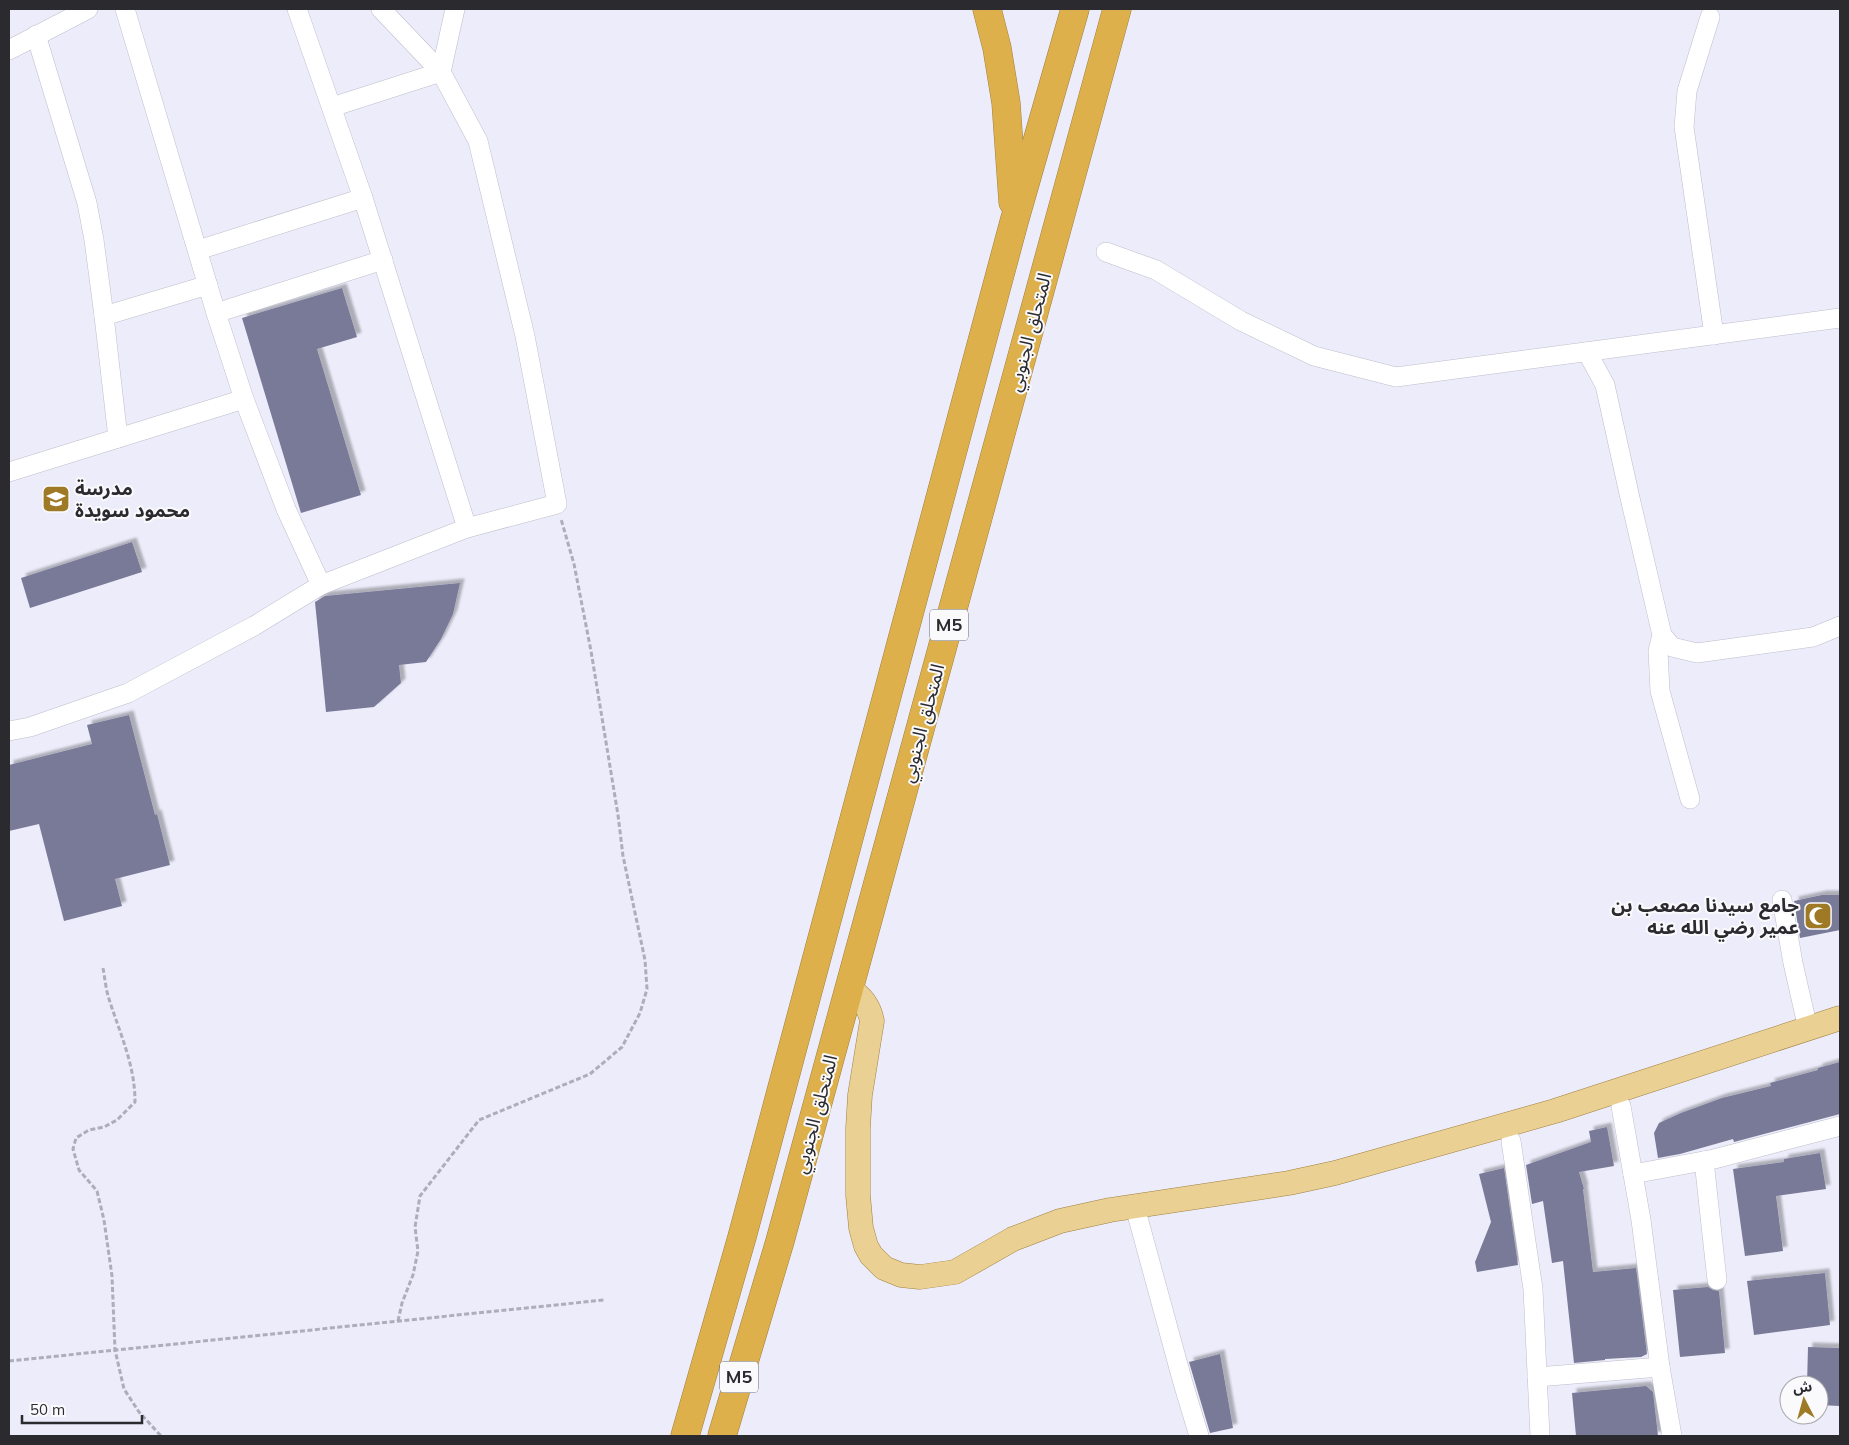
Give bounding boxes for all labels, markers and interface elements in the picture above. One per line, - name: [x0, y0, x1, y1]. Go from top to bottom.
- street label: المتحلق الجنوبي: [1002, 270, 1060, 395]
- place label: مدرسة محمود سويدة: [75, 476, 190, 522]
- school or university icon: مدرسة محمود سويدة: [41, 484, 71, 514]
- road number: M5: [930, 610, 968, 640]
- street label: المتحلق الجنوبي: [895, 661, 953, 786]
- place label: جامع سيدنا مصعب بن عمير رضي الله عنه: [1611, 893, 1799, 942]
- mosque icon: جامع سيدنا مصعب بن عمير رضي الله عنه: [1803, 901, 1833, 931]
- street label: المتحلق الجنوبي: [788, 1052, 846, 1177]
- road number: M5: [720, 1361, 758, 1392]
- north arrow: [1779, 1375, 1829, 1425]
- text: ش: [1792, 1377, 1813, 1397]
- scale bar: [22, 1392, 142, 1424]
- text: 50 m: [30, 1400, 65, 1419]

